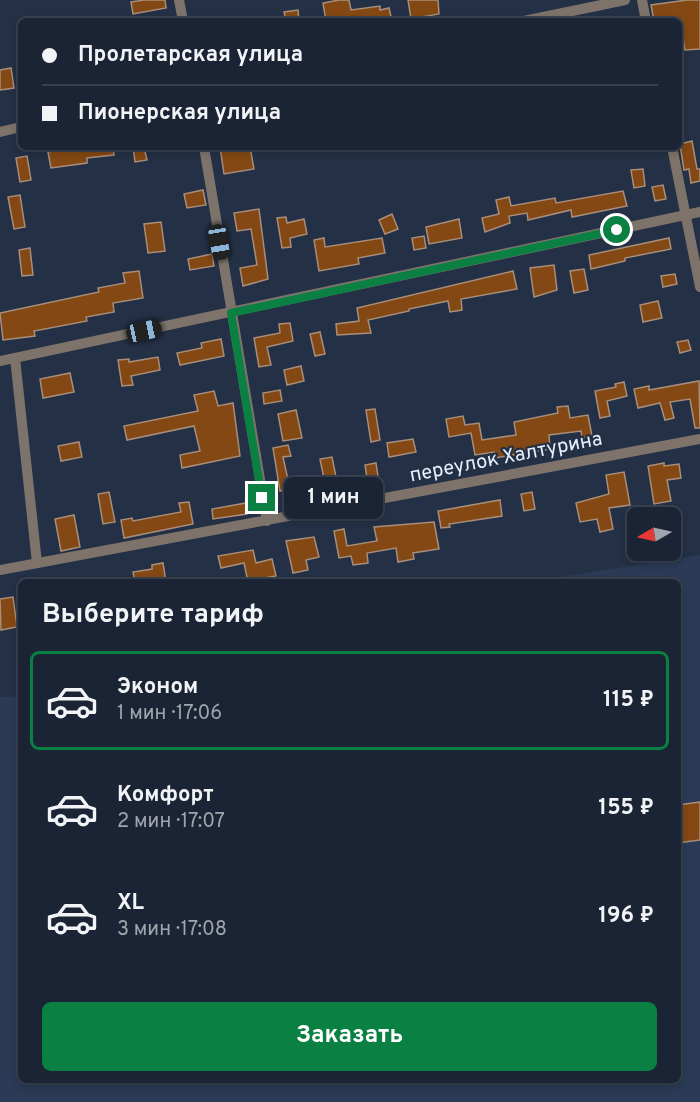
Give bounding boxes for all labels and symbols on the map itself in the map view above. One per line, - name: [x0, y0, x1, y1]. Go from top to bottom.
- route start: [603, 216, 630, 243]
- car: [207, 223, 231, 261]
- car: [125, 318, 163, 344]
- street label: переулок Халтурина: [407, 427, 605, 489]
- callout: 1 мин: [283, 477, 382, 519]
- route end: [248, 484, 275, 511]
- north arrow: [627, 507, 681, 561]

